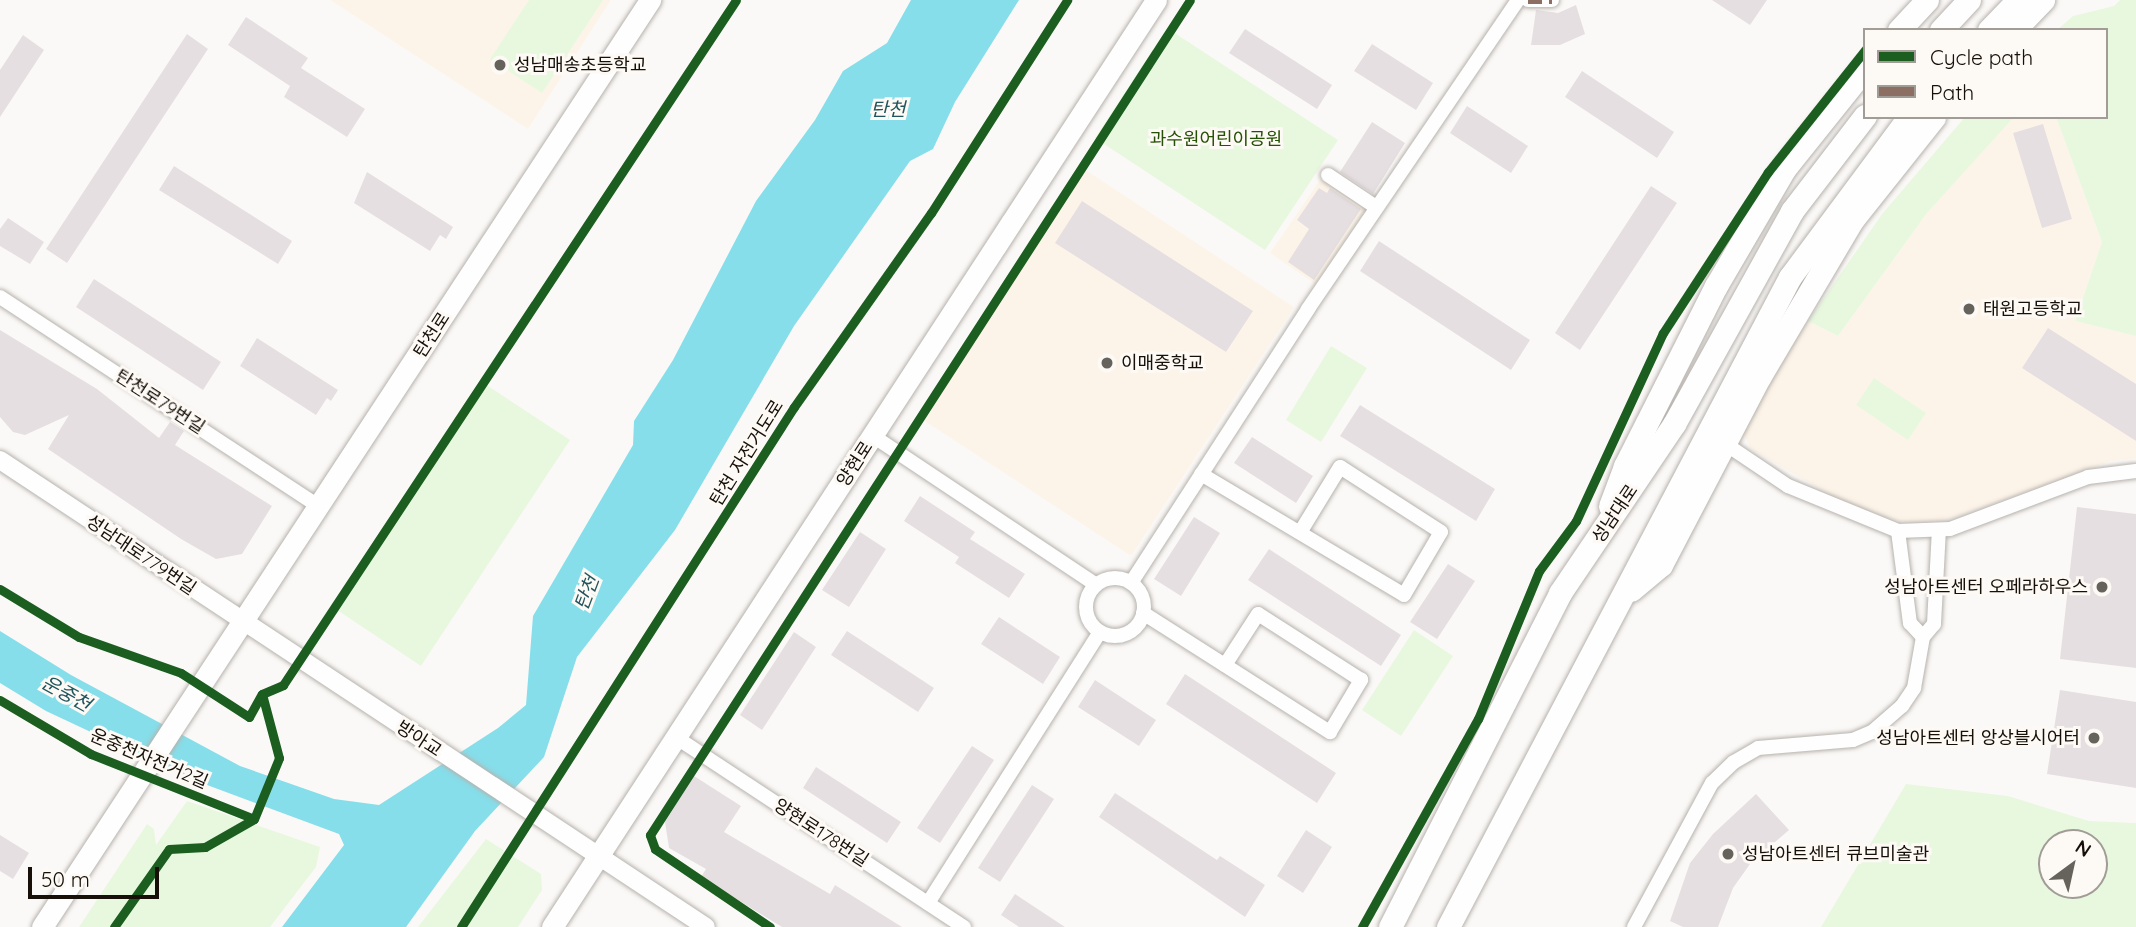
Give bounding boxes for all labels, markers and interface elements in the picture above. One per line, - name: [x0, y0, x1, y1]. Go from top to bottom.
- legend: [1863, 28, 2108, 119]
- text: Cycle path: [1930, 44, 2033, 70]
- place label: 성남매송초등학교: [514, 54, 646, 76]
- marker: 성남매송초등학교: [492, 57, 508, 73]
- text: Path: [1930, 79, 1974, 105]
- water label: 탄천: [871, 99, 905, 121]
- park label: 과수원어린이공원: [1150, 128, 1282, 150]
- place label: 태원고등학교: [1983, 298, 2082, 320]
- marker: 태원고등학교: [1961, 301, 1977, 317]
- street label: 탄천로: [409, 308, 455, 362]
- place label: 이매중학교: [1121, 352, 1204, 374]
- marker: 이매중학교: [1099, 355, 1115, 371]
- street label: 탄천로79번길: [111, 365, 209, 439]
- street label: 탄천 자전거도로: [706, 396, 788, 510]
- street label: 양현로: [832, 437, 878, 491]
- street label: 성남대로: [1588, 481, 1642, 547]
- street label: 성남대로779번길: [82, 510, 200, 600]
- water label: 탄천: [570, 573, 604, 613]
- place label: 성남아트센터 오페라하우스: [1884, 576, 2088, 598]
- marker: 성남아트센터 오페라하우스: [2094, 579, 2110, 595]
- water label: 운중천: [38, 671, 94, 717]
- street label: 방아교: [392, 716, 446, 762]
- street label: 운중천자전거2길: [87, 724, 211, 794]
- place label: 성남아트센터 앙상블시어터: [1876, 727, 2080, 749]
- marker: 성남아트센터 앙상블시어터: [2086, 730, 2102, 746]
- street label: 양현로178번길: [770, 794, 872, 872]
- north arrow: [2038, 829, 2108, 899]
- text: N: [2071, 834, 2096, 862]
- place label: 성남아트센터 큐브미술관: [1742, 843, 1929, 865]
- marker: 성남아트센터 큐브미술관: [1720, 846, 1736, 862]
- scale bar: [32, 853, 163, 897]
- text: 50 m: [41, 866, 90, 892]

